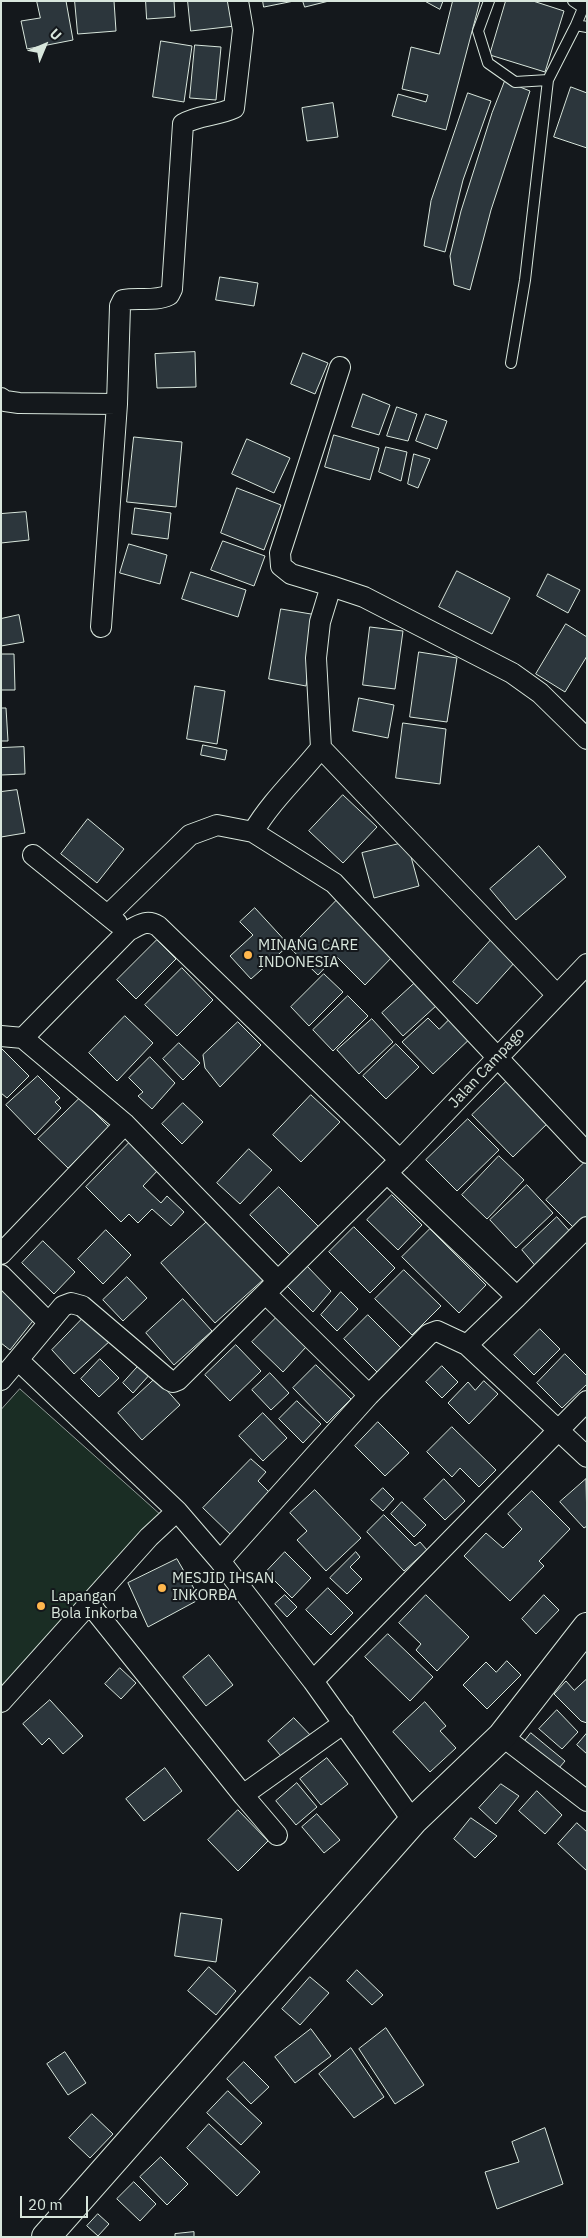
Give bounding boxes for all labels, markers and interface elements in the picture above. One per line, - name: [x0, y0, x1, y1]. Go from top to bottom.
- north arrow: [20, 20, 70, 70]
- text: U: [46, 25, 65, 44]
- place label: MINANG CARE INDONESIA: [258, 937, 358, 972]
- marker: MINANG CARE INDONESIA: [242, 949, 254, 961]
- street label: Jalan Campago: [445, 1024, 529, 1112]
- place label: MESJID IHSAN INKORBA: [172, 1570, 274, 1605]
- marker: MESJID IHSAN INKORBA: [156, 1582, 168, 1594]
- place label: Lapangan Bola Inkorba: [51, 1588, 138, 1623]
- marker: Lapangan Bola Inkorba: [35, 1600, 47, 1612]
- scale bar: [22, 2186, 90, 2218]
- text: 20 m: [28, 2195, 63, 2214]

